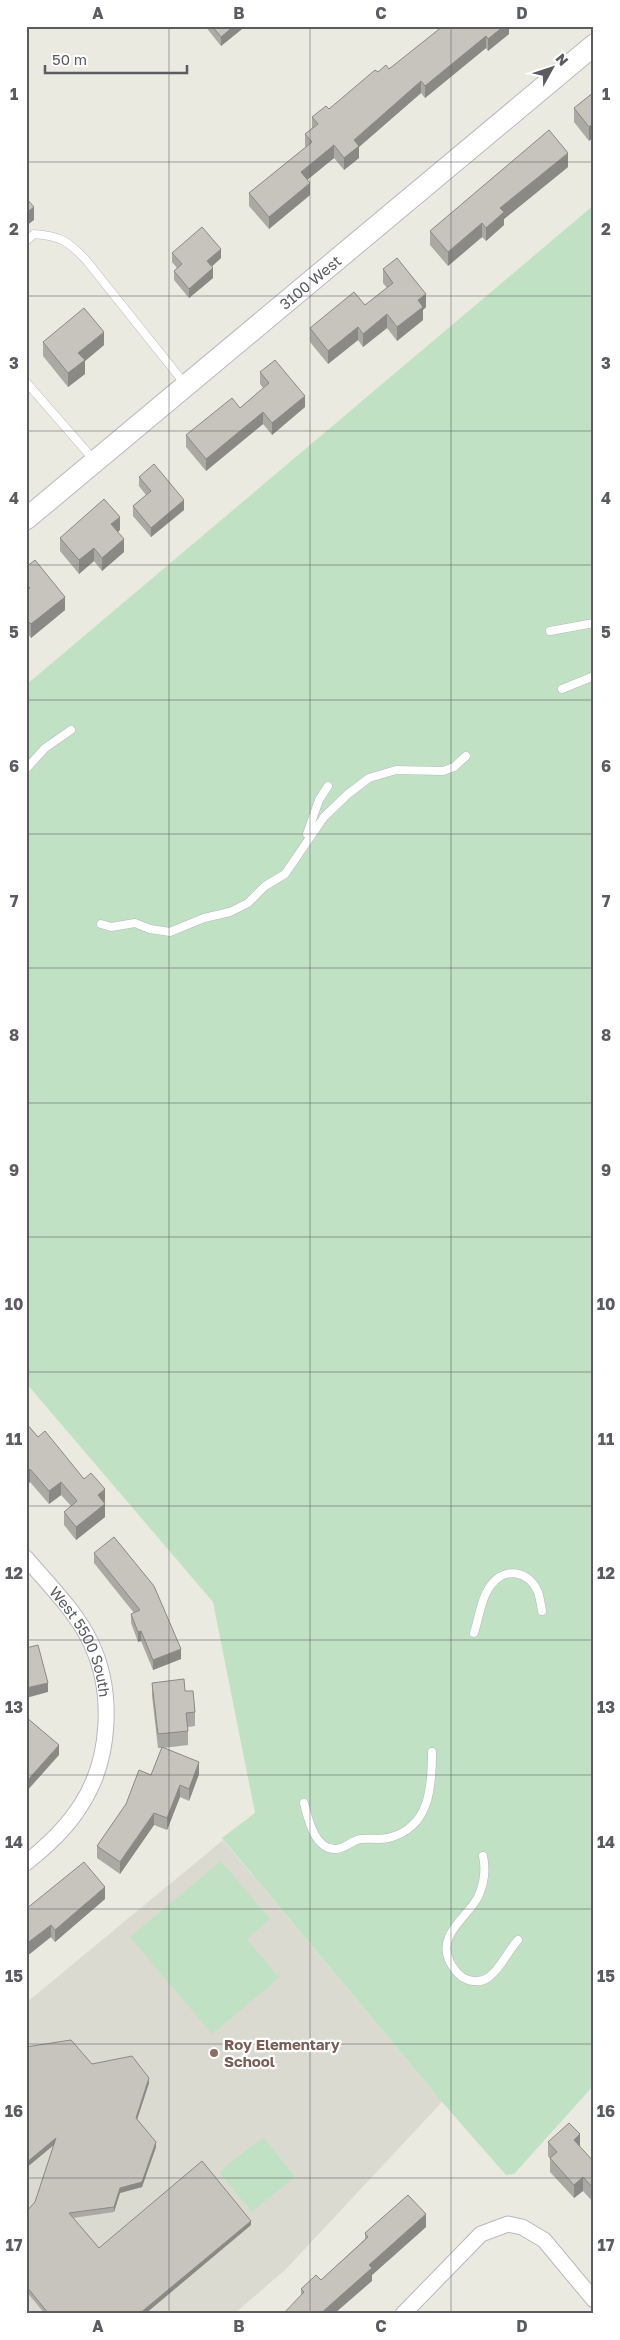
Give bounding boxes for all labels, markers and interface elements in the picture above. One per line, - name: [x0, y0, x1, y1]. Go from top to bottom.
- text: A: [92, 3, 104, 23]
- text: B: [233, 3, 245, 23]
- text: C: [375, 3, 387, 23]
- text: D: [516, 3, 528, 23]
- scale bar: [45, 42, 188, 74]
- north arrow: [528, 42, 578, 92]
- text: 50 m: [52, 50, 87, 68]
- text: N: [552, 50, 572, 69]
- text: 1: [10, 84, 18, 104]
- text: 1: [602, 84, 610, 104]
- text: 2: [9, 219, 19, 239]
- text: 2: [601, 219, 611, 239]
- street label: 3100 West: [276, 251, 345, 313]
- text: 3: [9, 353, 19, 373]
- text: 3: [601, 353, 611, 373]
- text: 4: [9, 488, 19, 508]
- text: 4: [601, 488, 611, 508]
- text: 5: [9, 622, 19, 642]
- text: 5: [601, 622, 611, 642]
- text: 6: [9, 756, 19, 776]
- text: 6: [601, 756, 611, 776]
- text: 7: [10, 891, 19, 911]
- text: 7: [602, 891, 611, 911]
- text: 8: [9, 1025, 19, 1045]
- text: 8: [601, 1025, 611, 1045]
- text: 9: [9, 1160, 19, 1180]
- text: 9: [601, 1160, 611, 1180]
- text: 10: [5, 1294, 23, 1314]
- text: 10: [597, 1294, 615, 1314]
- text: 11: [6, 1429, 22, 1449]
- text: 11: [598, 1429, 614, 1449]
- text: 12: [5, 1563, 23, 1583]
- text: 12: [597, 1563, 615, 1583]
- street label: West 5500 South: [46, 1583, 114, 1698]
- text: 13: [5, 1697, 23, 1717]
- text: 13: [597, 1697, 615, 1717]
- text: 14: [5, 1832, 23, 1852]
- text: 14: [597, 1832, 615, 1852]
- text: 15: [5, 1966, 23, 1986]
- text: 15: [597, 1966, 615, 1986]
- place label: Roy Elementary School: [224, 2035, 340, 2070]
- marker: Roy Elementary School: [208, 2047, 220, 2059]
- text: 16: [5, 2101, 23, 2121]
- text: 16: [597, 2101, 615, 2121]
- text: 17: [6, 2235, 23, 2255]
- text: 17: [598, 2235, 615, 2255]
- text: A: [92, 2316, 104, 2336]
- text: B: [233, 2316, 245, 2336]
- text: C: [375, 2316, 387, 2336]
- text: D: [516, 2316, 528, 2336]

